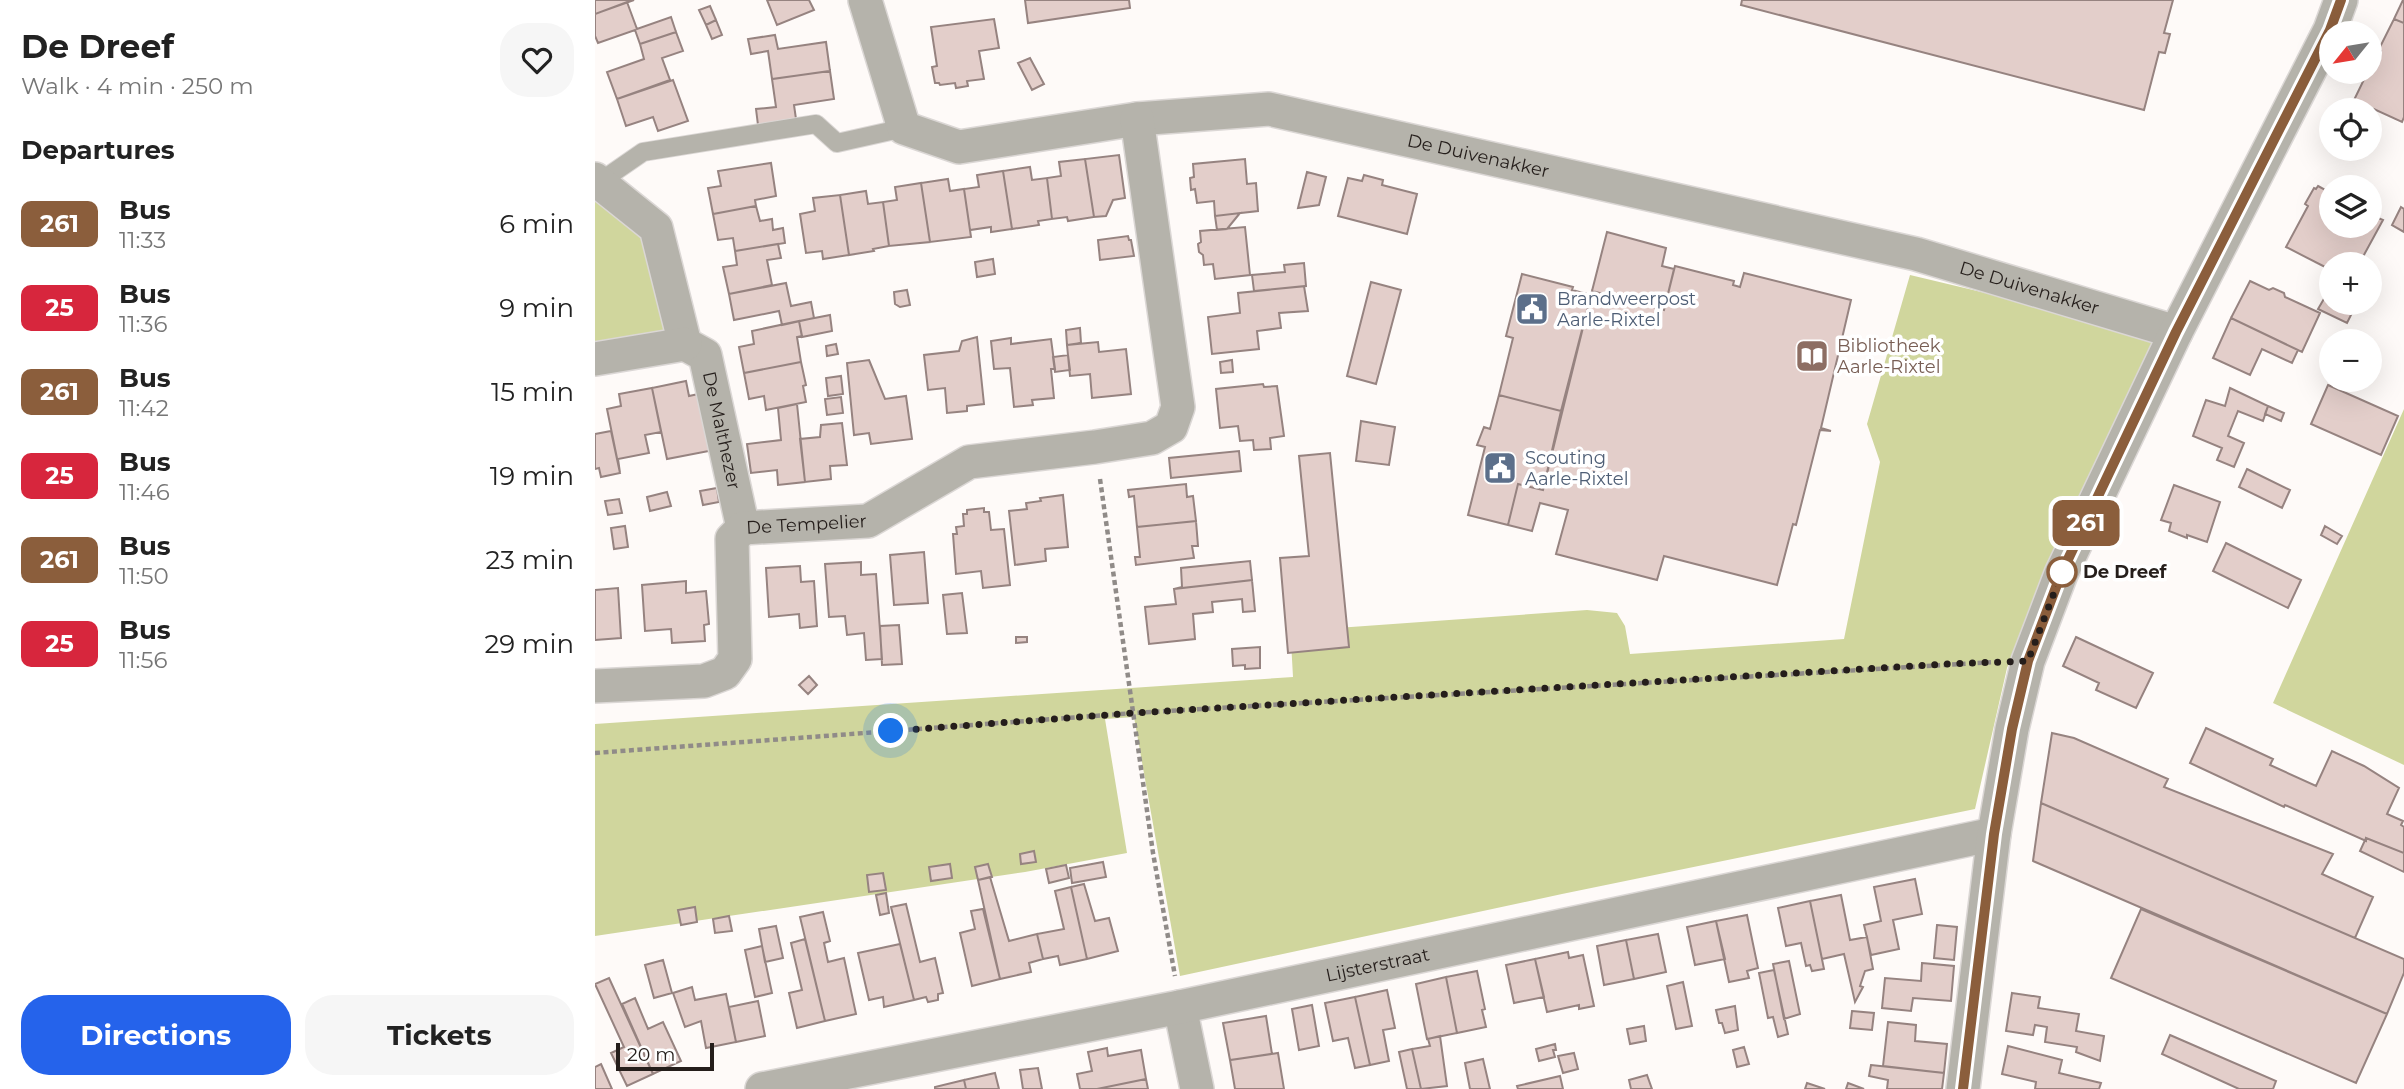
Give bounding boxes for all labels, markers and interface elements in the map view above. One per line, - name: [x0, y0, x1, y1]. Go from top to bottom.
- north arrow: [2319, 21, 2382, 84]
- map controls: [2319, 21, 2382, 392]
- button: heart: [500, 23, 574, 97]
- text: De Dreef: [21, 26, 174, 66]
- text: Walk · 4 min · 250 m: [21, 72, 254, 100]
- button: locate: [2319, 98, 2382, 161]
- street label: De Duivenakker: [1405, 129, 1551, 182]
- text: Departures: [21, 134, 175, 166]
- button: layers: [2319, 175, 2382, 238]
- text: Bus: [119, 194, 171, 226]
- text: 6 min: [499, 208, 574, 240]
- text: 261: [40, 209, 79, 238]
- text: 11:33: [119, 226, 166, 254]
- button: +: [2319, 252, 2382, 315]
- street label: De Duivenakker: [1957, 257, 2102, 319]
- text: Bus: [119, 278, 171, 310]
- place label: Brandweerpost Aarle-Rixtel: [1557, 288, 1696, 331]
- public building icon: Brandweerpost Aarle-Rixtel: [1513, 290, 1551, 328]
- text: 9 min: [499, 292, 574, 324]
- text: 25: [45, 293, 74, 322]
- text: 11:36: [119, 310, 167, 338]
- button: −: [2319, 329, 2382, 392]
- place label: Bibliotheek Aarle-Rixtel: [1837, 335, 1941, 378]
- library icon: Bibliotheek Aarle-Rixtel: [1793, 337, 1831, 375]
- text: Bus: [119, 362, 171, 394]
- street label: De Malthezer: [698, 369, 745, 492]
- text: 15 min: [491, 376, 574, 408]
- text: 261: [40, 377, 79, 406]
- text: 11:42: [119, 394, 169, 422]
- text: Bus: [119, 446, 171, 478]
- place label: Scouting Aarle-Rixtel: [1525, 447, 1629, 490]
- public building icon: Scouting Aarle-Rixtel: [1481, 449, 1519, 487]
- text: 19 min: [490, 460, 574, 492]
- text: 25: [45, 461, 74, 490]
- text: 11:46: [119, 478, 170, 506]
- line badge: 261: [2046, 500, 2126, 546]
- text: 261: [2067, 508, 2105, 537]
- street label: De Tempelier: [746, 510, 867, 539]
- text: Bus: [119, 530, 171, 562]
- text: 23 min: [486, 544, 574, 576]
- text: 261: [40, 545, 79, 574]
- marker: De Dreef: [2047, 557, 2077, 587]
- place label: De Dreef: [2083, 561, 2168, 583]
- text: 11:50: [119, 562, 169, 590]
- text: Bus: [119, 614, 171, 646]
- text: 29 min: [484, 628, 574, 660]
- text: 25: [45, 629, 74, 658]
- text: 11:56: [119, 646, 168, 674]
- your location: [873, 713, 908, 748]
- street label: Lijsterstraat: [1324, 943, 1431, 987]
- button: Directions: [21, 995, 291, 1075]
- button: Tickets: [305, 995, 574, 1075]
- scale bar: [616, 1040, 714, 1072]
- text: 20 m: [627, 1043, 675, 1066]

